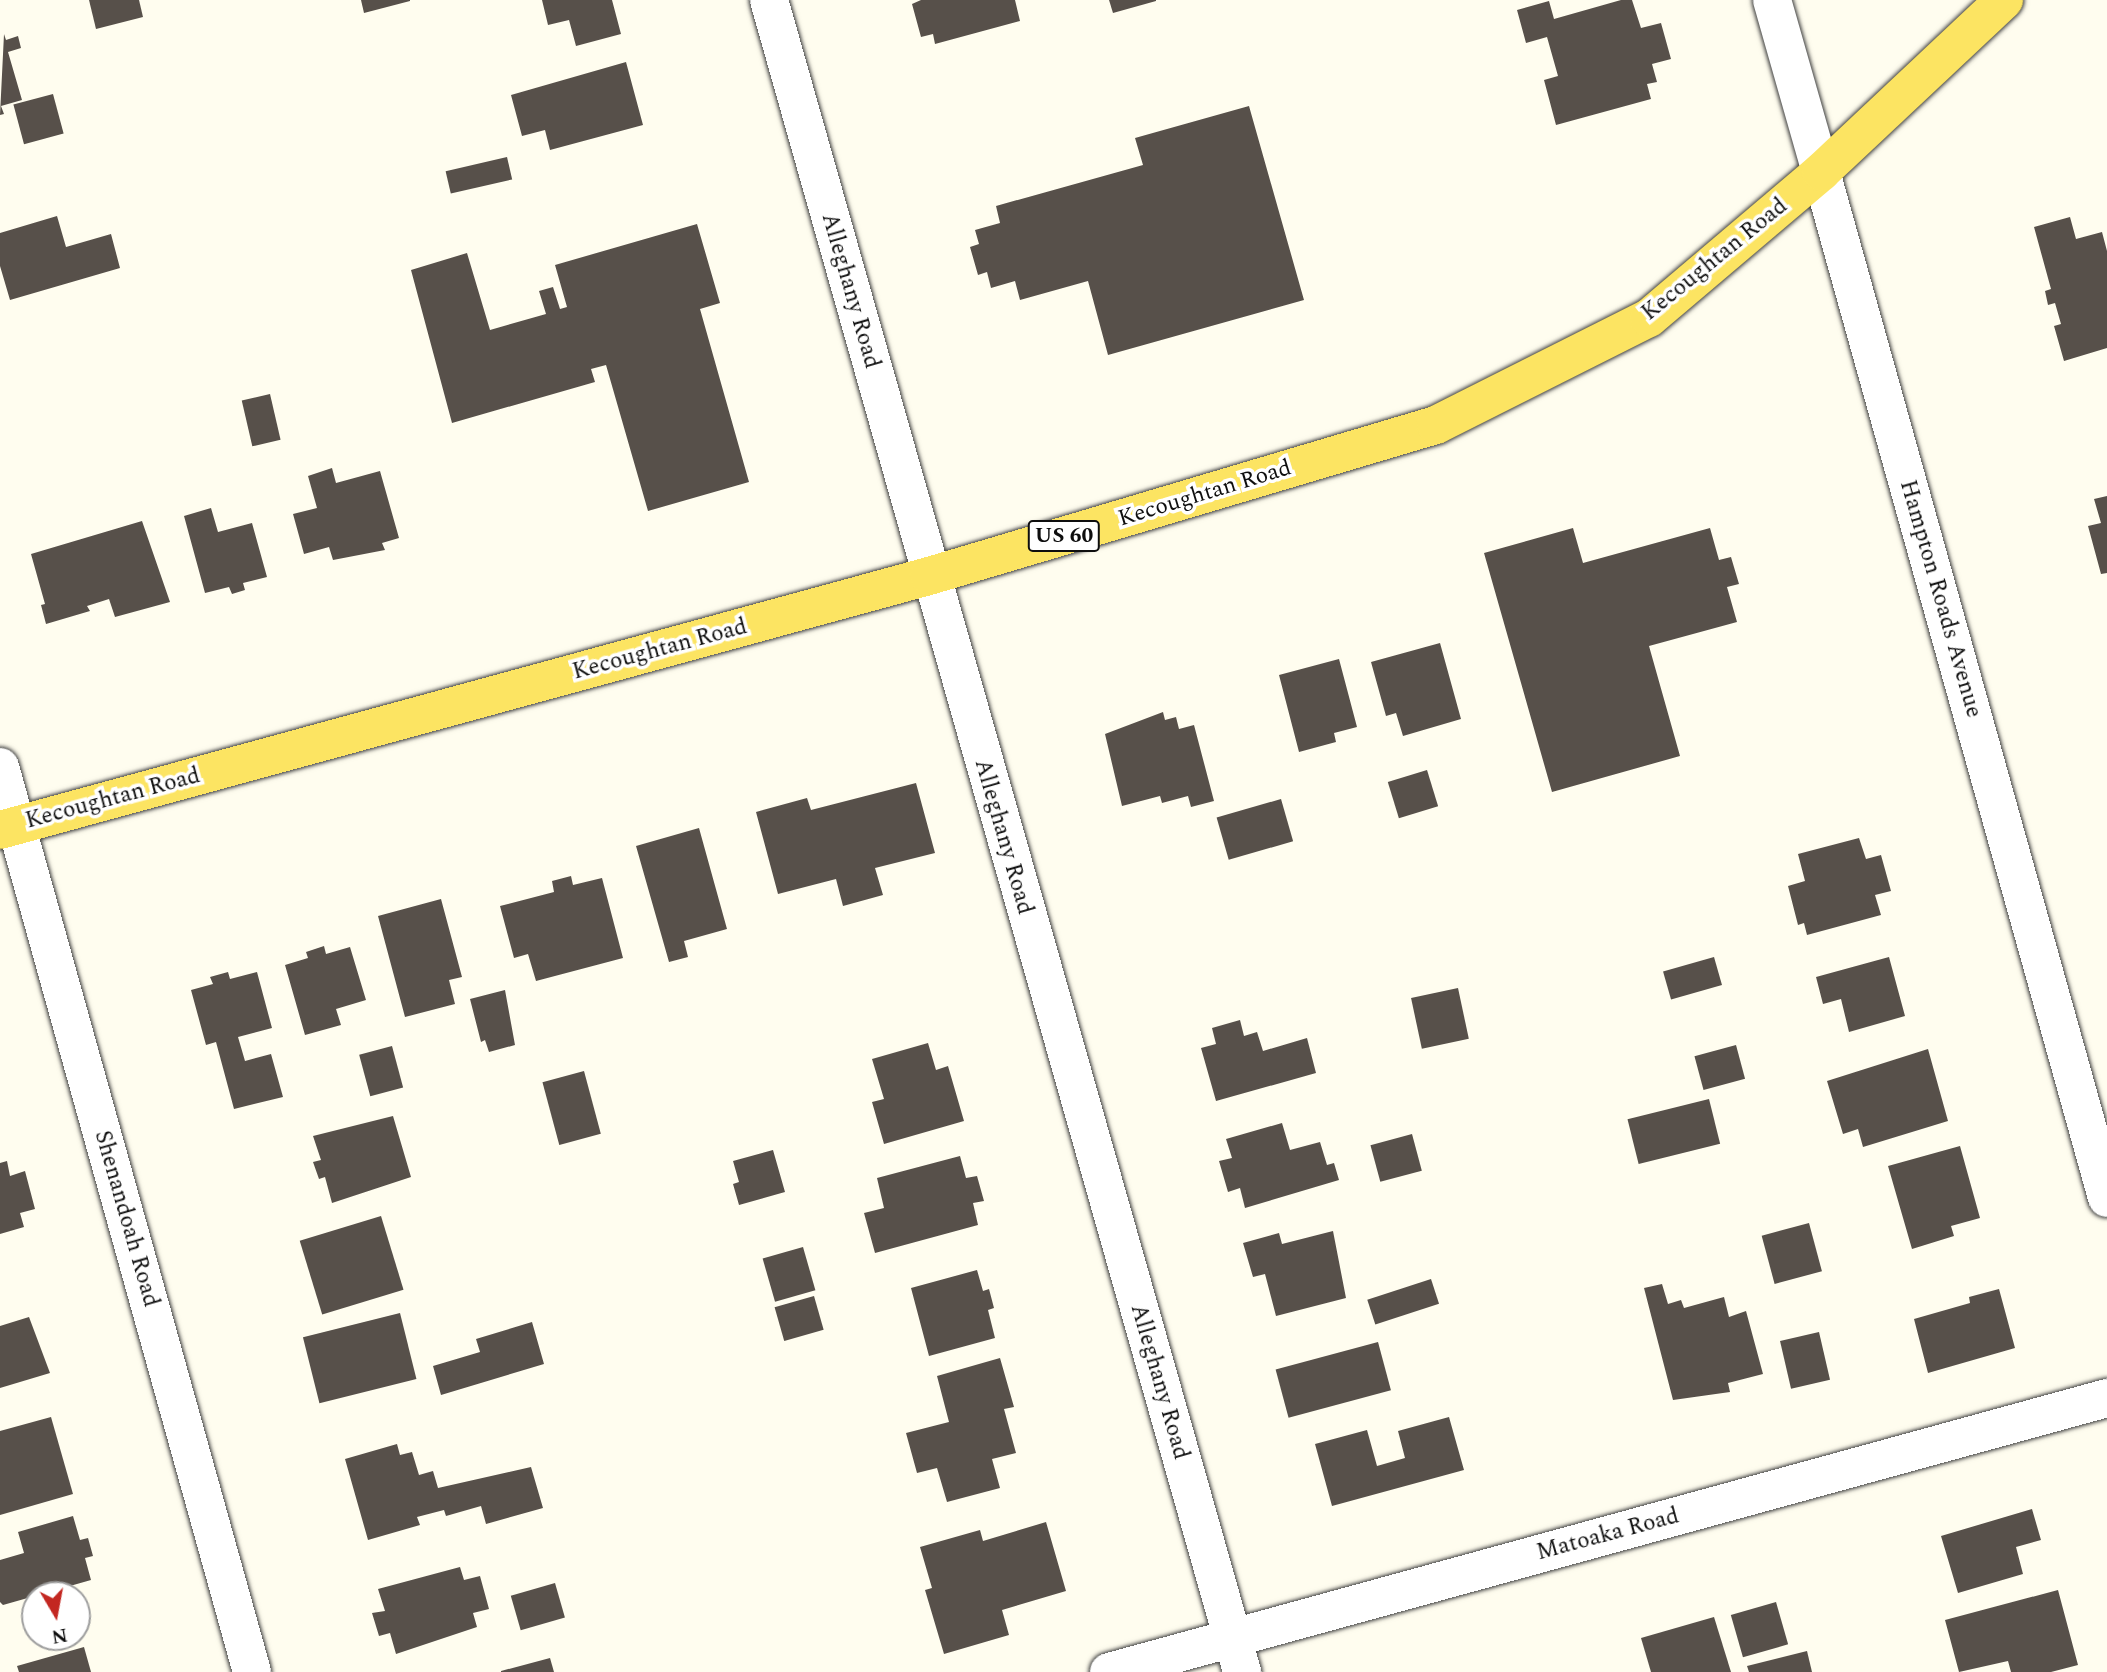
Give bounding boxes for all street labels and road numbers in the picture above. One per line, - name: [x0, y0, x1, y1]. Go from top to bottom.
- street label: Kecoughtan Road: [1637, 193, 1793, 327]
- street label: Alleghany Road: [815, 210, 885, 372]
- street label: Kecoughtan Road: [1115, 455, 1295, 533]
- street label: Hampton Roads Avenue: [1893, 477, 1987, 721]
- road number: US 60: [1027, 518, 1101, 554]
- street label: Kecoughtan Road: [570, 613, 750, 687]
- street label: Alleghany Road: [968, 756, 1038, 918]
- street label: Kecoughtan Road: [23, 762, 203, 836]
- street label: Shenandoah Road: [88, 1128, 164, 1310]
- street label: Alleghany Road: [1124, 1301, 1194, 1463]
- street label: Matoaka Road: [1534, 1503, 1682, 1567]

